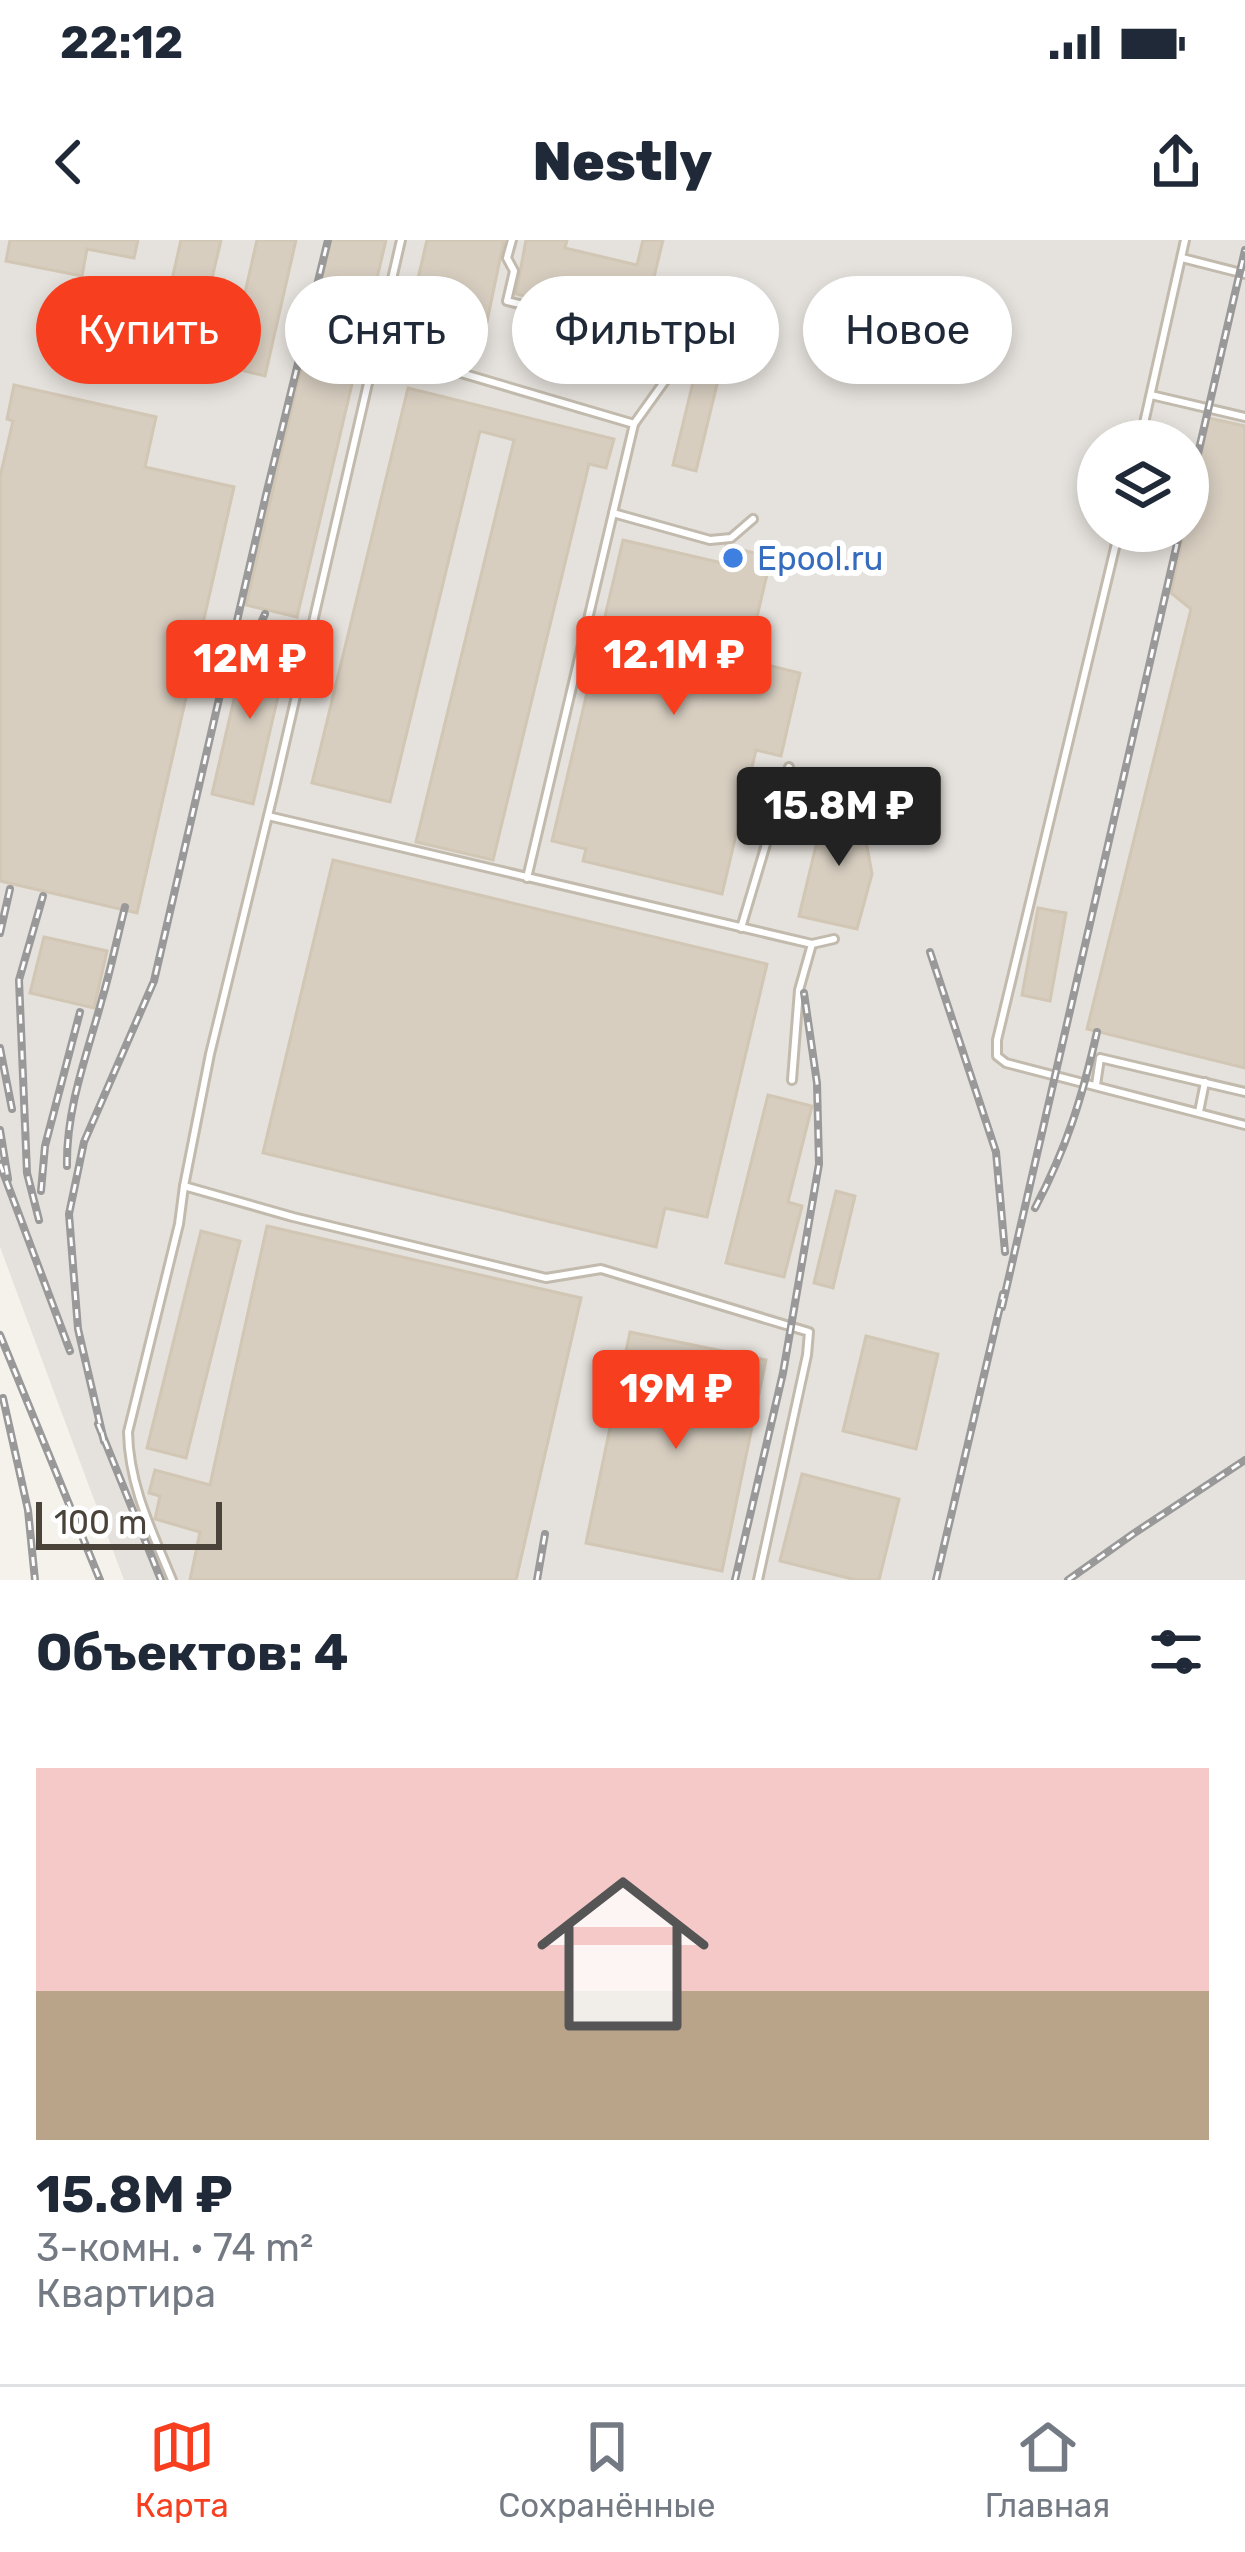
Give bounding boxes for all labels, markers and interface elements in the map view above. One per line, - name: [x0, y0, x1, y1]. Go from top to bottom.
- text: 22:12: [60, 16, 183, 69]
- icon: back: [36, 129, 102, 195]
- icon: share: [1143, 129, 1209, 195]
- text: Nestly: [533, 130, 712, 194]
- chip: Купить: [36, 276, 261, 384]
- chip: Снять: [285, 276, 488, 384]
- chip: Фильтры: [512, 276, 779, 384]
- chip: Новое: [803, 276, 1012, 384]
- map controls: [1077, 420, 1209, 552]
- button: layers: [1077, 420, 1209, 552]
- place label: Epool.ru: [757, 539, 883, 578]
- marker: Epool.ru: [720, 545, 746, 571]
- pin: 12.1M ₽: [563, 616, 785, 718]
- pin: 12M ₽: [166, 620, 334, 722]
- text: 12.1M ₽: [603, 632, 745, 678]
- text: 12M ₽: [193, 636, 307, 682]
- pin: 15.8M ₽: [728, 767, 950, 869]
- text: 15.8M ₽: [764, 783, 914, 829]
- pin: 19M ₽: [592, 1350, 760, 1452]
- text: 19M ₽: [619, 1366, 733, 1412]
- scale bar: [36, 1496, 222, 1549]
- text: 100 m: [54, 1503, 147, 1542]
- icon: filters: [1143, 1619, 1209, 1685]
- text: Объектов: 4: [36, 1622, 349, 1683]
- icon: home: [515, 1846, 731, 2062]
- text: 15.8M ₽: [36, 2164, 233, 2225]
- text: 3-комн. · 74 m²: [36, 2225, 313, 2271]
- text: Квартира: [36, 2271, 216, 2317]
- tab: Карта: [135, 2414, 229, 2525]
- tab: Сохранённые: [498, 2414, 715, 2525]
- tab: Главная: [985, 2414, 1110, 2525]

